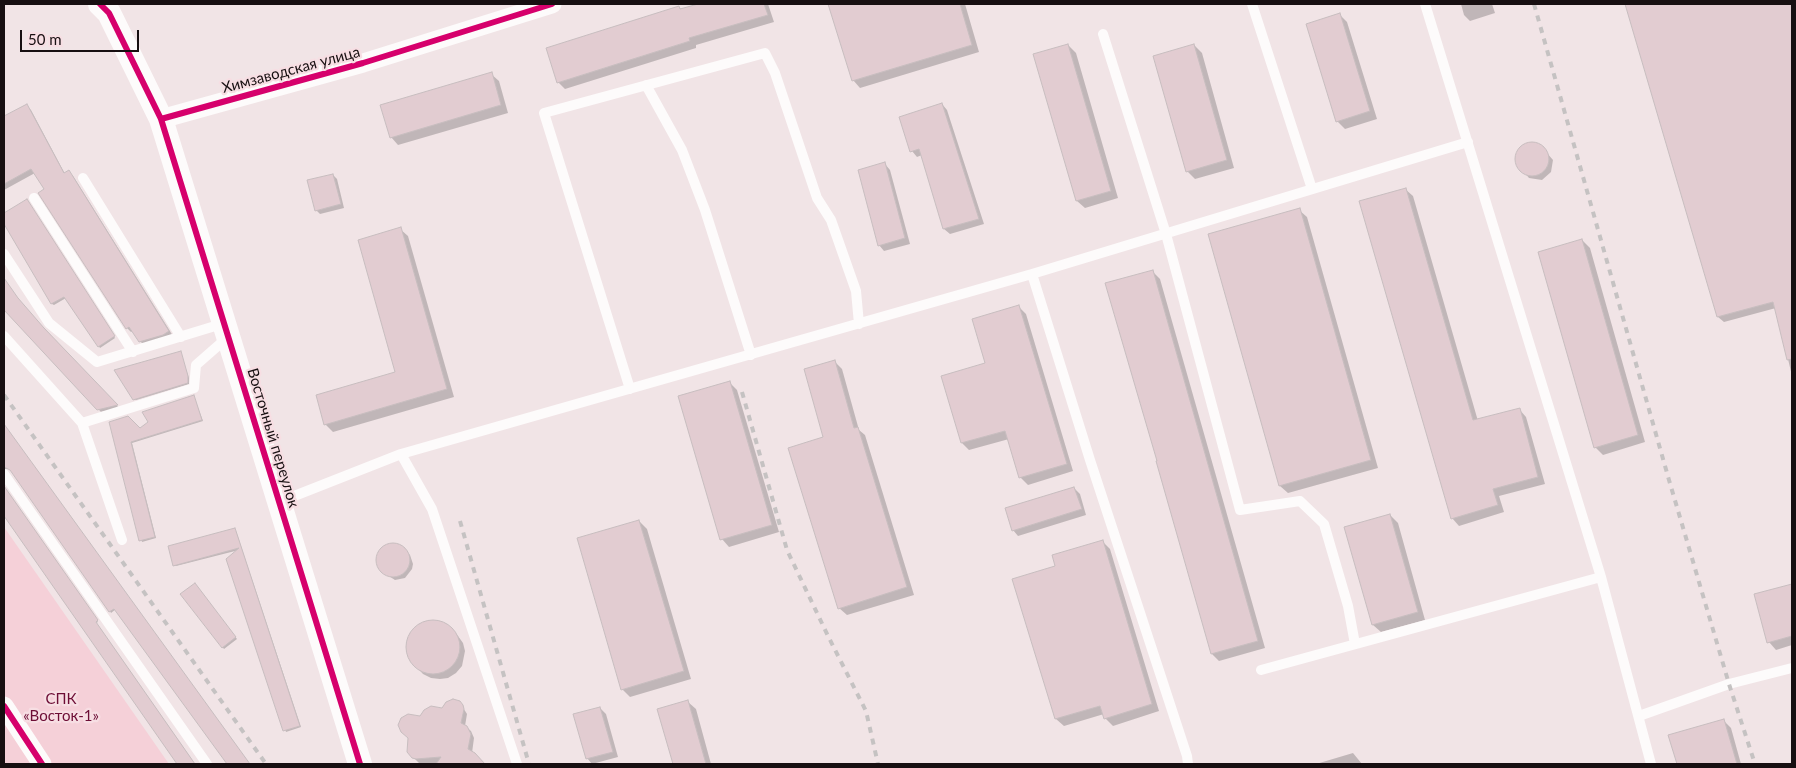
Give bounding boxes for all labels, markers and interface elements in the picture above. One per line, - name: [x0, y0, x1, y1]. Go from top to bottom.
- scale bar: [22, 20, 141, 52]
- text: 50 m: [28, 30, 62, 48]
- street label: Химзаводская улица: [220, 43, 362, 97]
- street label: Восточный переулок: [243, 366, 303, 510]
- park label: СПК «Восток-1»: [23, 690, 99, 725]

